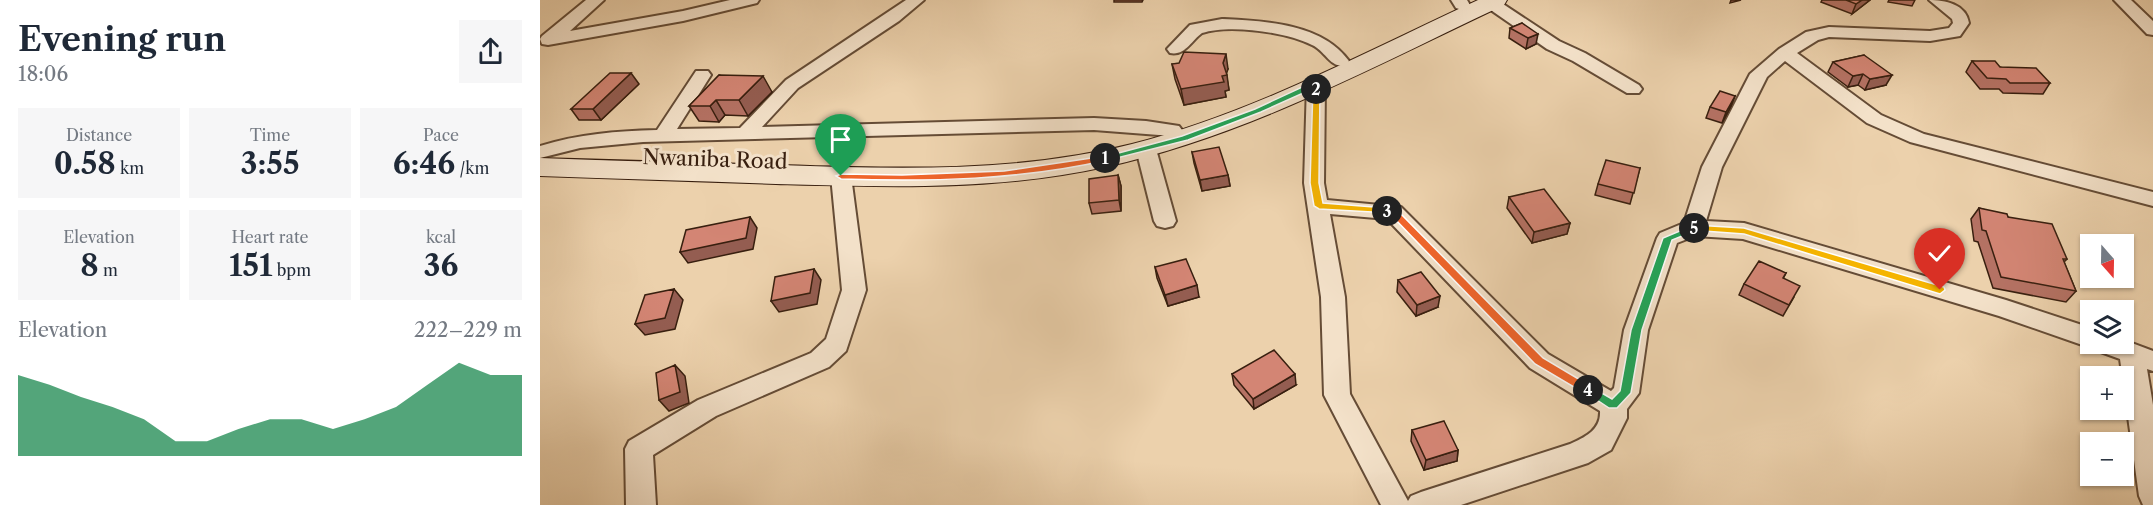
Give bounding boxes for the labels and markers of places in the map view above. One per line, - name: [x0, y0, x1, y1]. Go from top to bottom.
- pin: 2: [1301, 74, 1331, 104]
- pin: [815, 114, 866, 176]
- pin: 1: [1090, 143, 1120, 173]
- pin: 3: [1372, 196, 1402, 226]
- pin: 5: [1679, 213, 1709, 243]
- pin: [1914, 228, 1965, 290]
- pin: 4: [1573, 375, 1603, 405]

